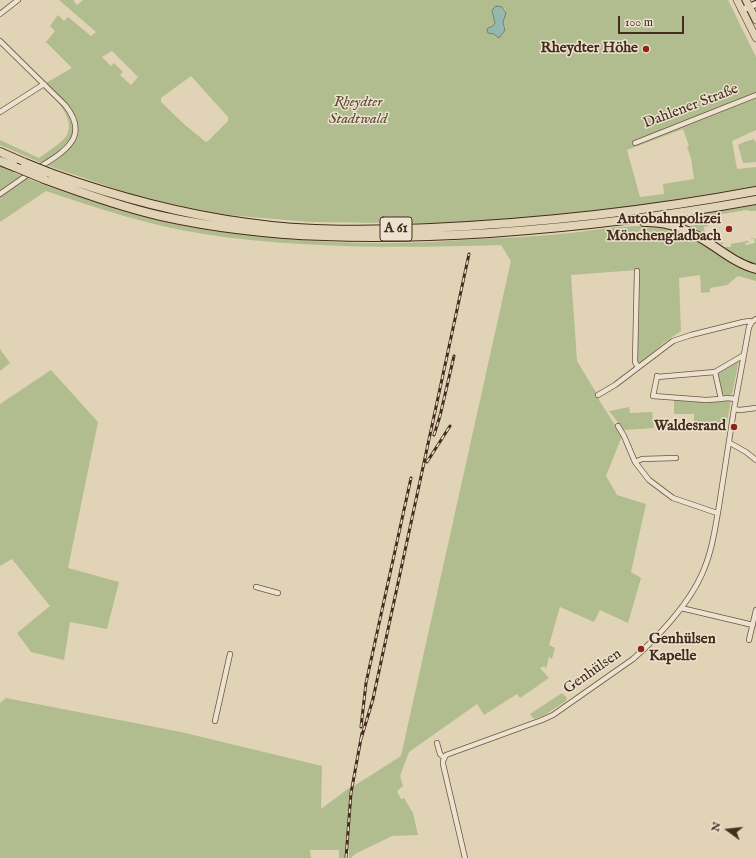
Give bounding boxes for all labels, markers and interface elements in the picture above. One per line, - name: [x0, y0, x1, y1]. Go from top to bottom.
- scale bar: [620, 8, 686, 34]
- text: 100 m: [625, 15, 653, 30]
- place label: Rheydter Höhe: [540, 40, 638, 58]
- marker: Rheydter Höhe: [641, 44, 651, 54]
- street label: Dahlener Straße: [641, 81, 741, 133]
- park label: Rheydter Stadtwald: [329, 94, 387, 129]
- place label: Autobahnpolizei Mönchengladbach: [606, 211, 721, 246]
- road number: A 61: [380, 217, 412, 241]
- marker: Autobahnpolizei Mönchengladbach: [724, 224, 734, 234]
- place label: Waldesrand: [654, 418, 726, 436]
- marker: Waldesrand: [729, 422, 739, 432]
- place label: Genhülsen Kapelle: [649, 631, 716, 666]
- marker: Genhülsen Kapelle: [636, 644, 646, 654]
- street label: Genhülsen: [561, 645, 625, 699]
- north arrow: [708, 810, 748, 850]
- text: N: [708, 820, 724, 833]

